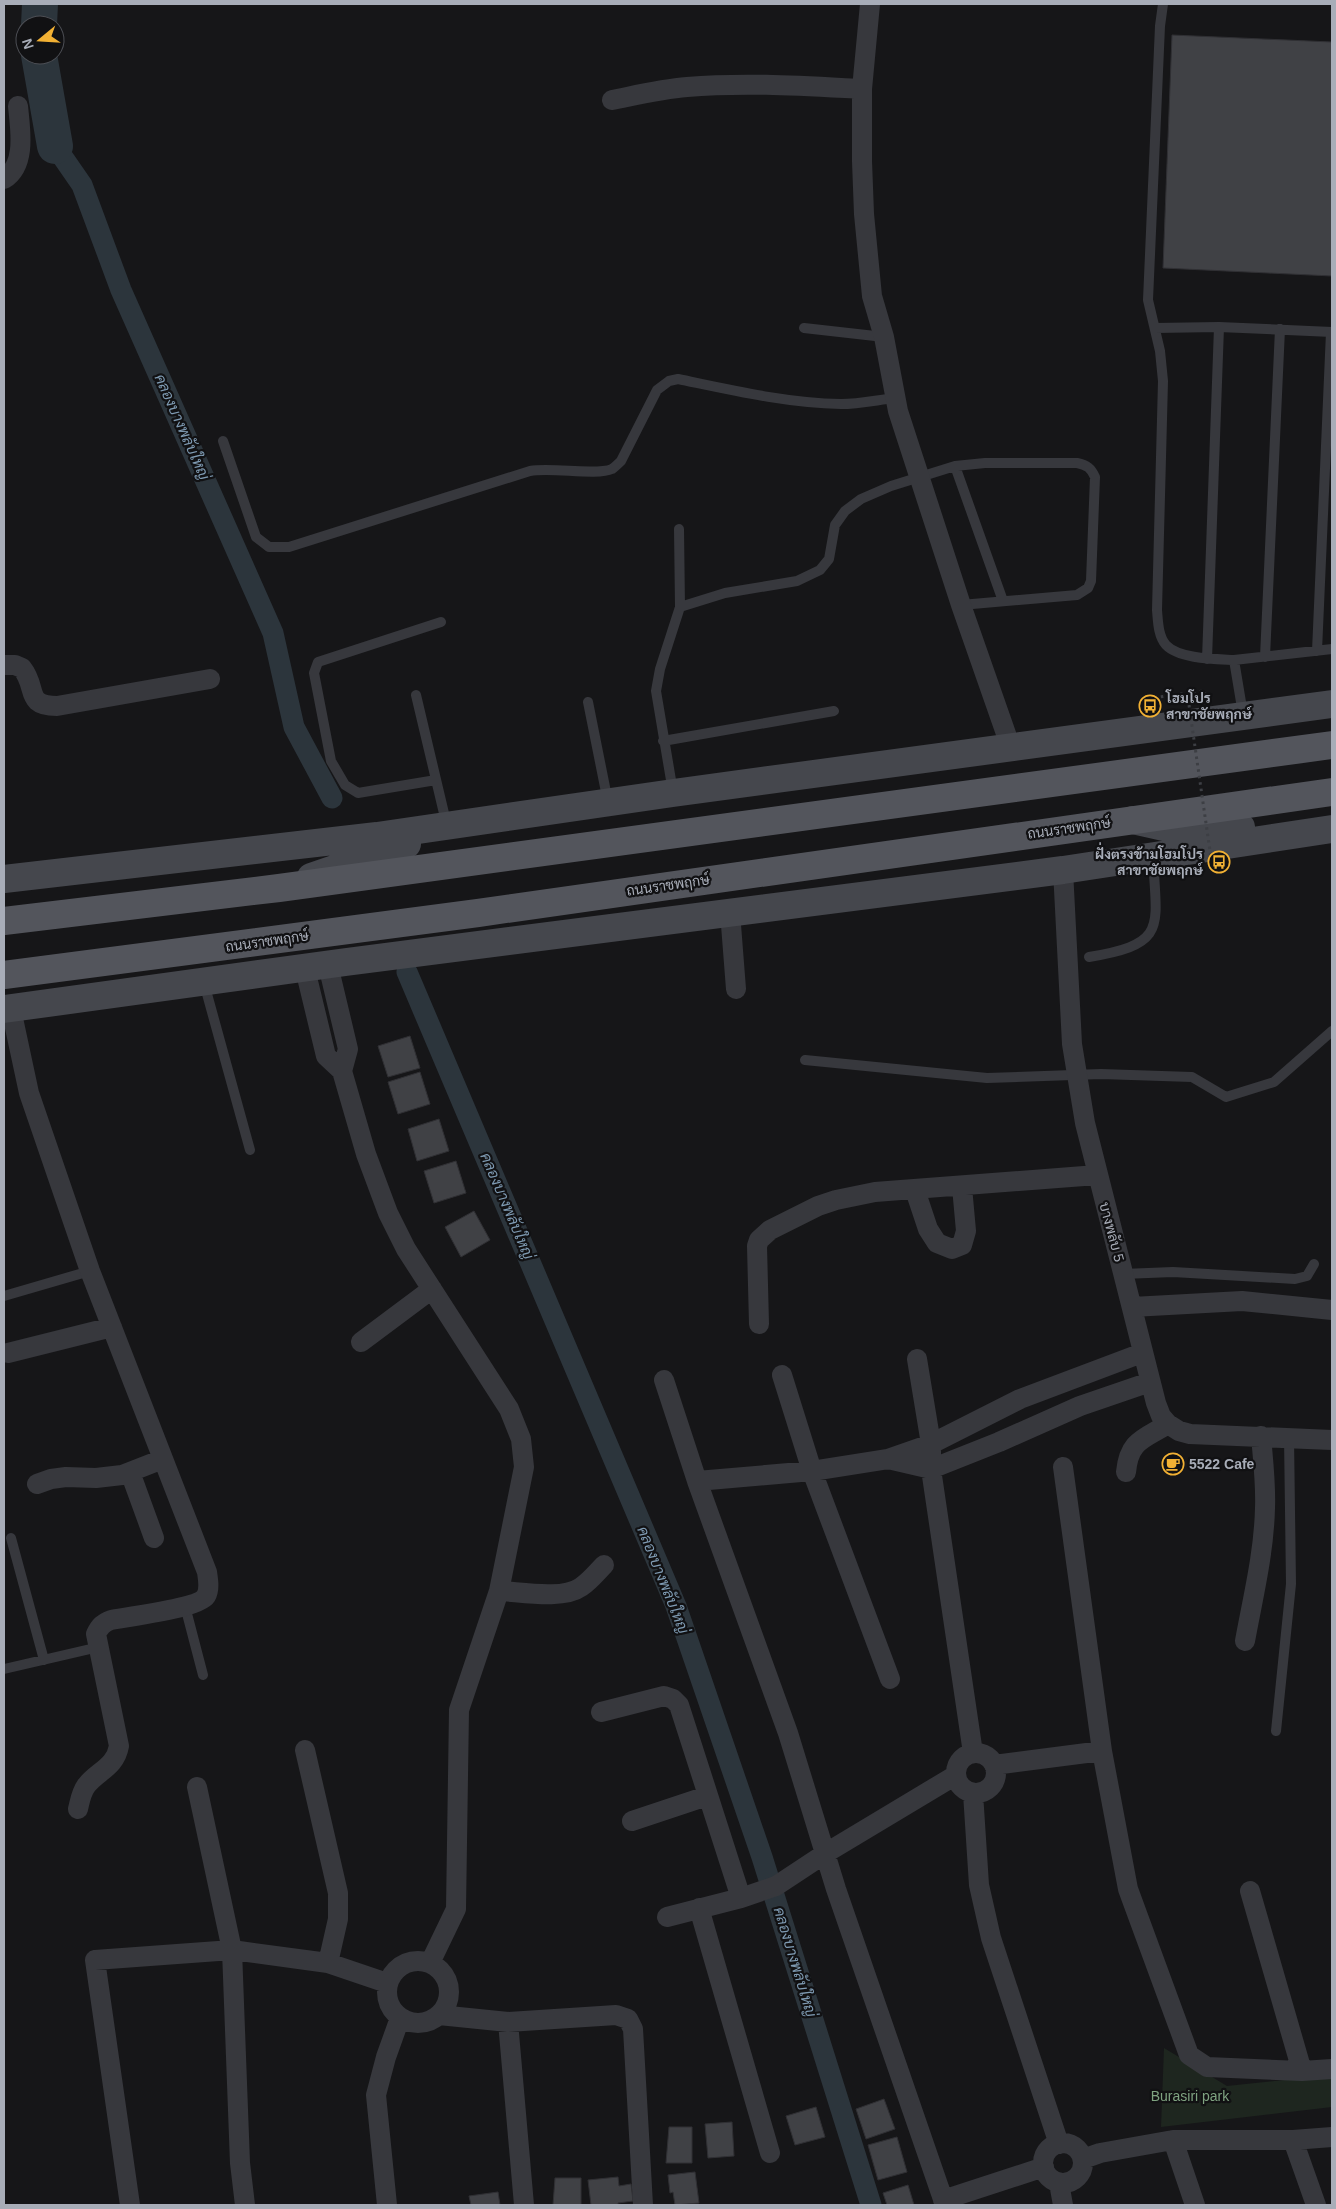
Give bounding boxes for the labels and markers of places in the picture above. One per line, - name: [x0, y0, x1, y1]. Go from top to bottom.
- place label: โฮมโปร สาขาชัยพฤกษ์: [1165, 689, 1253, 723]
- bus stop icon: โฮมโปร สาขาชัยพฤกษ์: [1138, 694, 1162, 718]
- place label: ฝั่งตรงข้ามโฮมโปร สาขาชัยพฤกษ์: [1095, 842, 1204, 879]
- bus stop icon: ฝั่งตรงข้ามโฮมโปร สาขาชัยพฤกษ์: [1207, 850, 1231, 874]
- cafe icon: 5522 Cafe: [1161, 1452, 1185, 1476]
- place label: 5522 Cafe: [1189, 1456, 1255, 1472]

